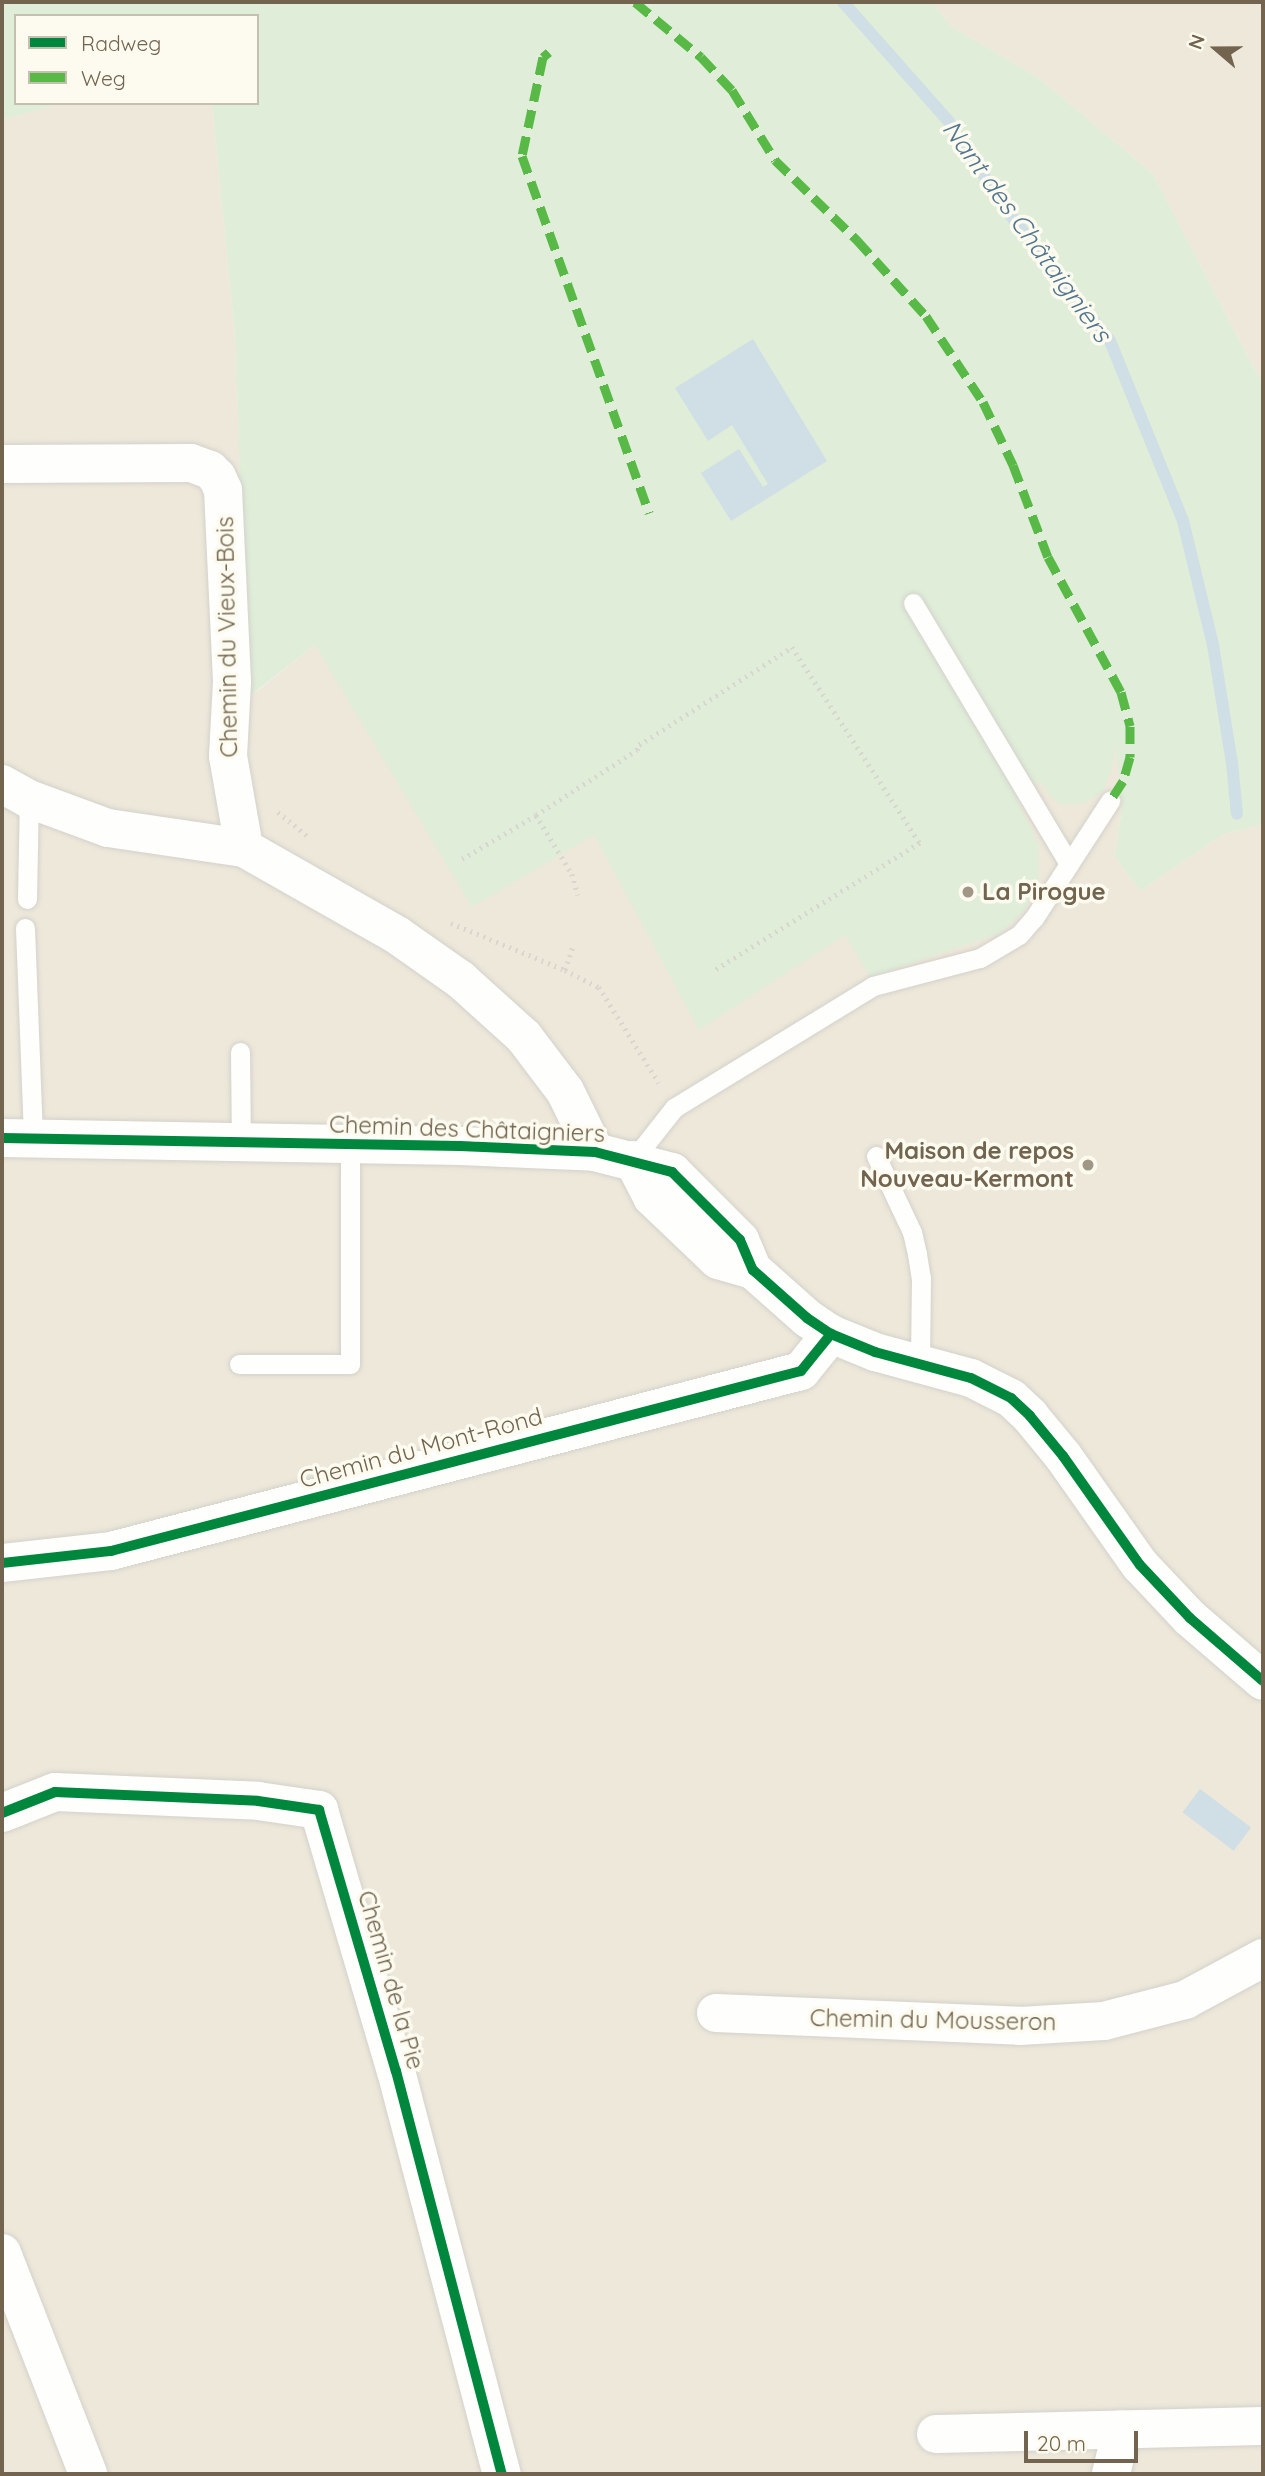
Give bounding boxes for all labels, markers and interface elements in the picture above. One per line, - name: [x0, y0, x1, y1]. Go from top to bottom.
- legend: [14, 14, 259, 105]
- north arrow: [1181, 14, 1251, 84]
- text: Radweg: [81, 30, 161, 56]
- text: N: [1183, 31, 1210, 52]
- text: Weg: [81, 65, 126, 91]
- water label: Nant des Châtaigniers: [936, 114, 1118, 348]
- street label: Chemin du Vieux-Bois: [210, 516, 244, 758]
- place label: La Pirogue: [982, 878, 1106, 906]
- marker: La Pirogue: [960, 884, 976, 900]
- street label: Chemin des Châtaigniers: [329, 1110, 605, 1148]
- place label: Maison de repos Nouveau-Kermont: [860, 1137, 1074, 1193]
- marker: Maison de repos Nouveau-Kermont: [1080, 1157, 1096, 1173]
- street label: Chemin du Mont-Rond: [297, 1402, 545, 1494]
- street label: Chemin de la Pie: [352, 1887, 430, 2073]
- street label: Chemin du Mousseron: [809, 2003, 1057, 2037]
- scale bar: [1027, 2416, 1141, 2460]
- text: 20 m: [1037, 2430, 1086, 2456]

